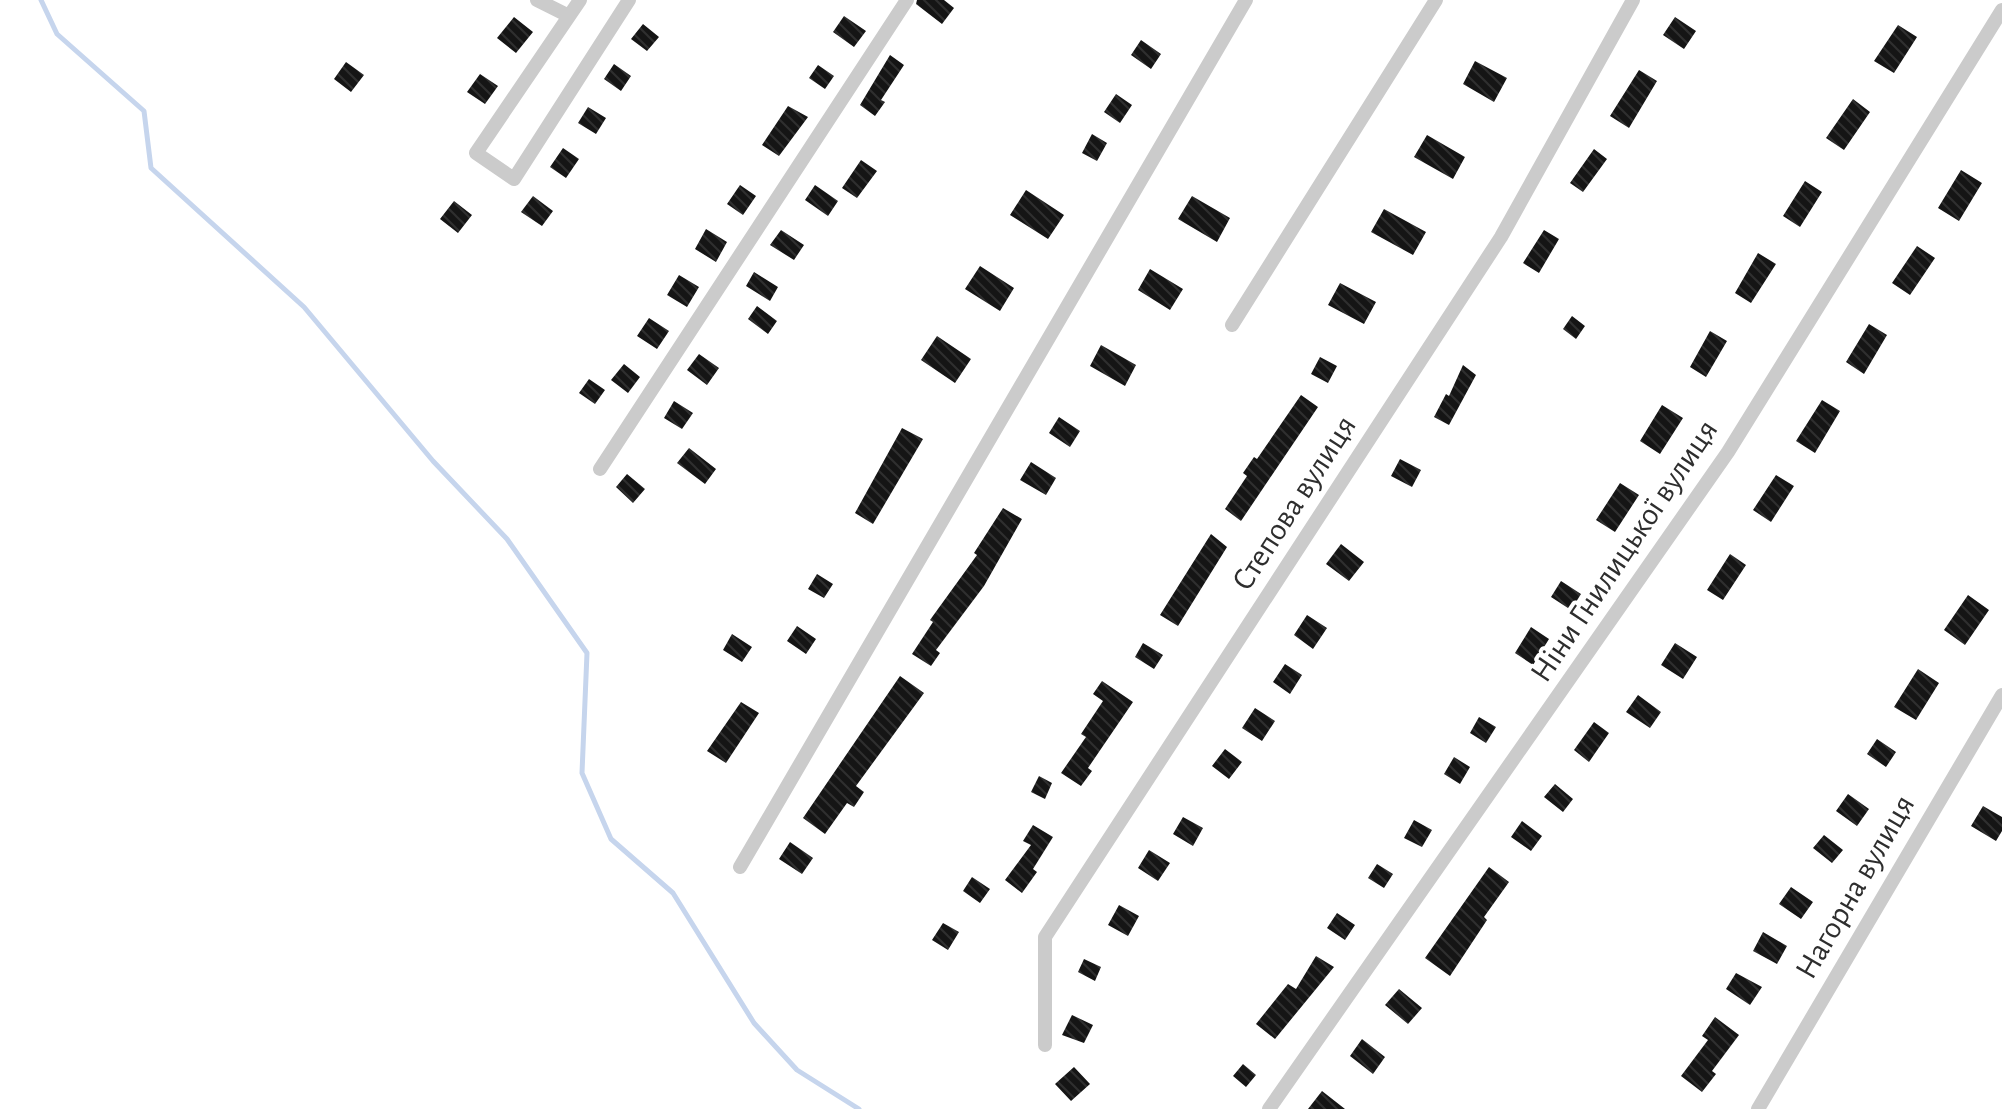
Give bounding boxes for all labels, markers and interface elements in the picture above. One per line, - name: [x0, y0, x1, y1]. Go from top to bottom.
- street label: Степова вулиця: [1226, 410, 1362, 596]
- street label: Ніни Гнилицької вулиця: [1524, 414, 1724, 688]
- street label: Нагорна вулиця: [1790, 790, 1920, 984]

